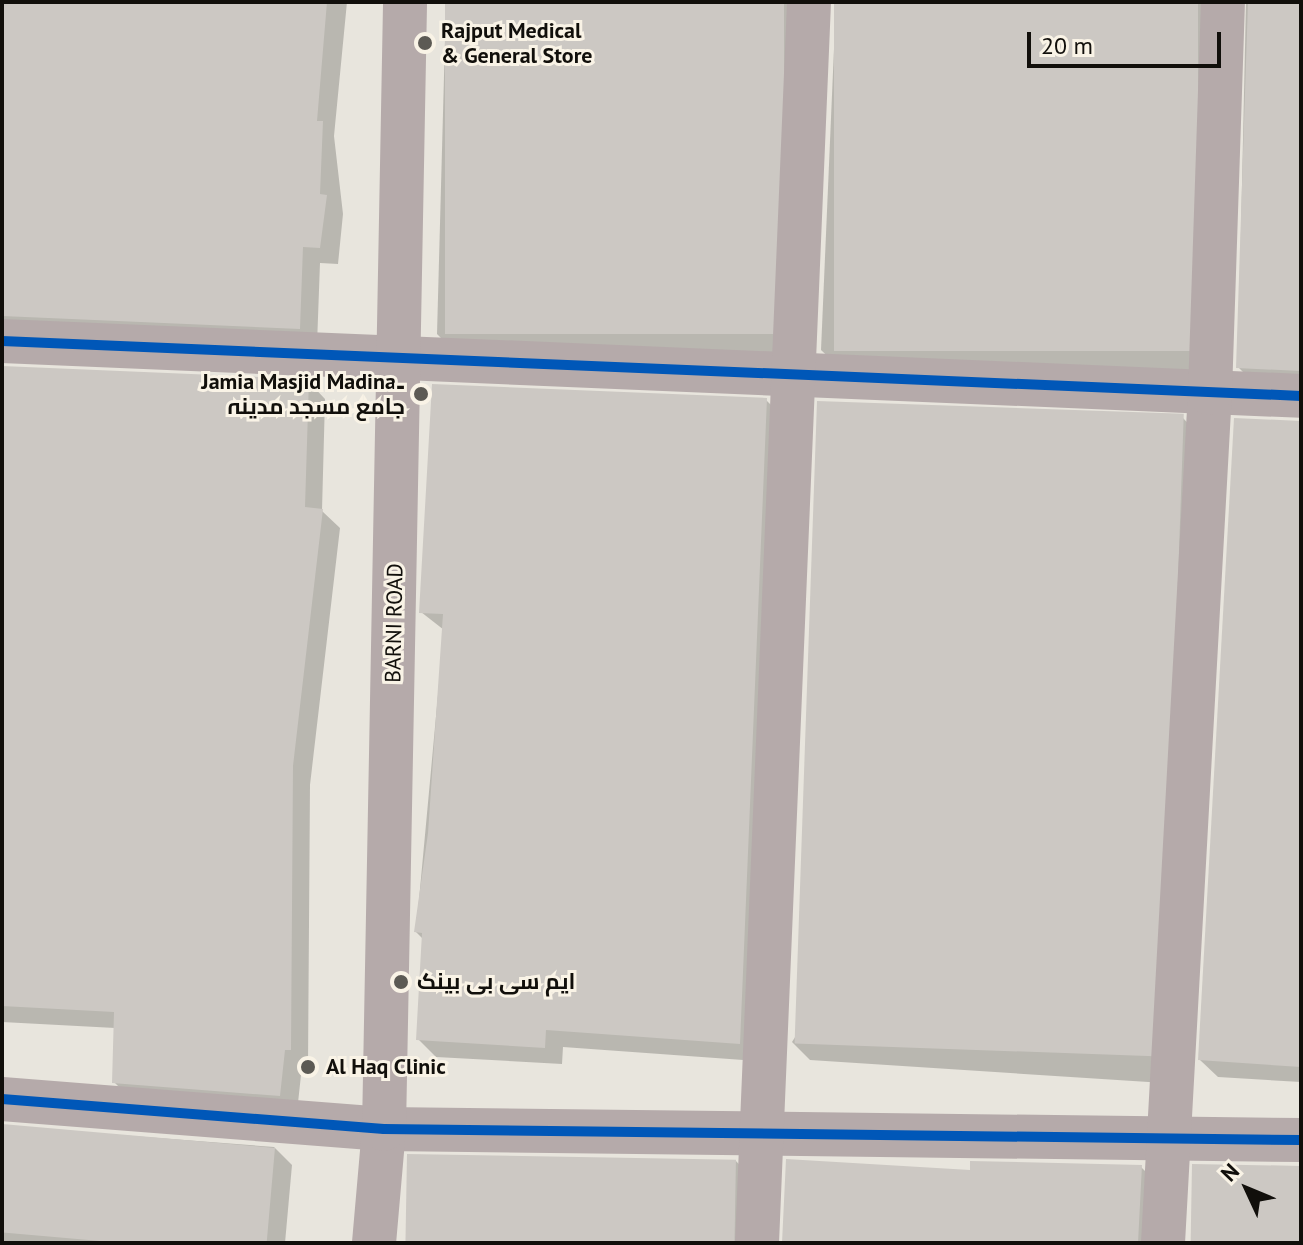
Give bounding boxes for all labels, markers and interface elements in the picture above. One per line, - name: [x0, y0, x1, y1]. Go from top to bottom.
- scale bar: [1031, 16, 1225, 66]
- place label: Rajput Medical & General Store: [441, 17, 593, 68]
- text: 20 m: [1041, 30, 1093, 61]
- marker: Rajput Medical & General Store: [416, 34, 434, 52]
- place label: Jamia Masjid Madina۔ جامع مسجد مدینہ: [201, 368, 405, 420]
- marker: Jamia Masjid Madina۔ جامع مسجد مدینہ: [412, 385, 430, 403]
- street label: BARNI ROAD: [380, 563, 408, 683]
- place label: ایم سی بی بینک: [417, 969, 575, 995]
- marker: ایم سی بی بینک: [392, 973, 410, 991]
- place label: Al Haq Clinic: [326, 1054, 446, 1080]
- marker: Al Haq Clinic: [297, 1056, 319, 1078]
- north arrow: [1207, 1149, 1287, 1229]
- text: N: [1215, 1157, 1245, 1187]

